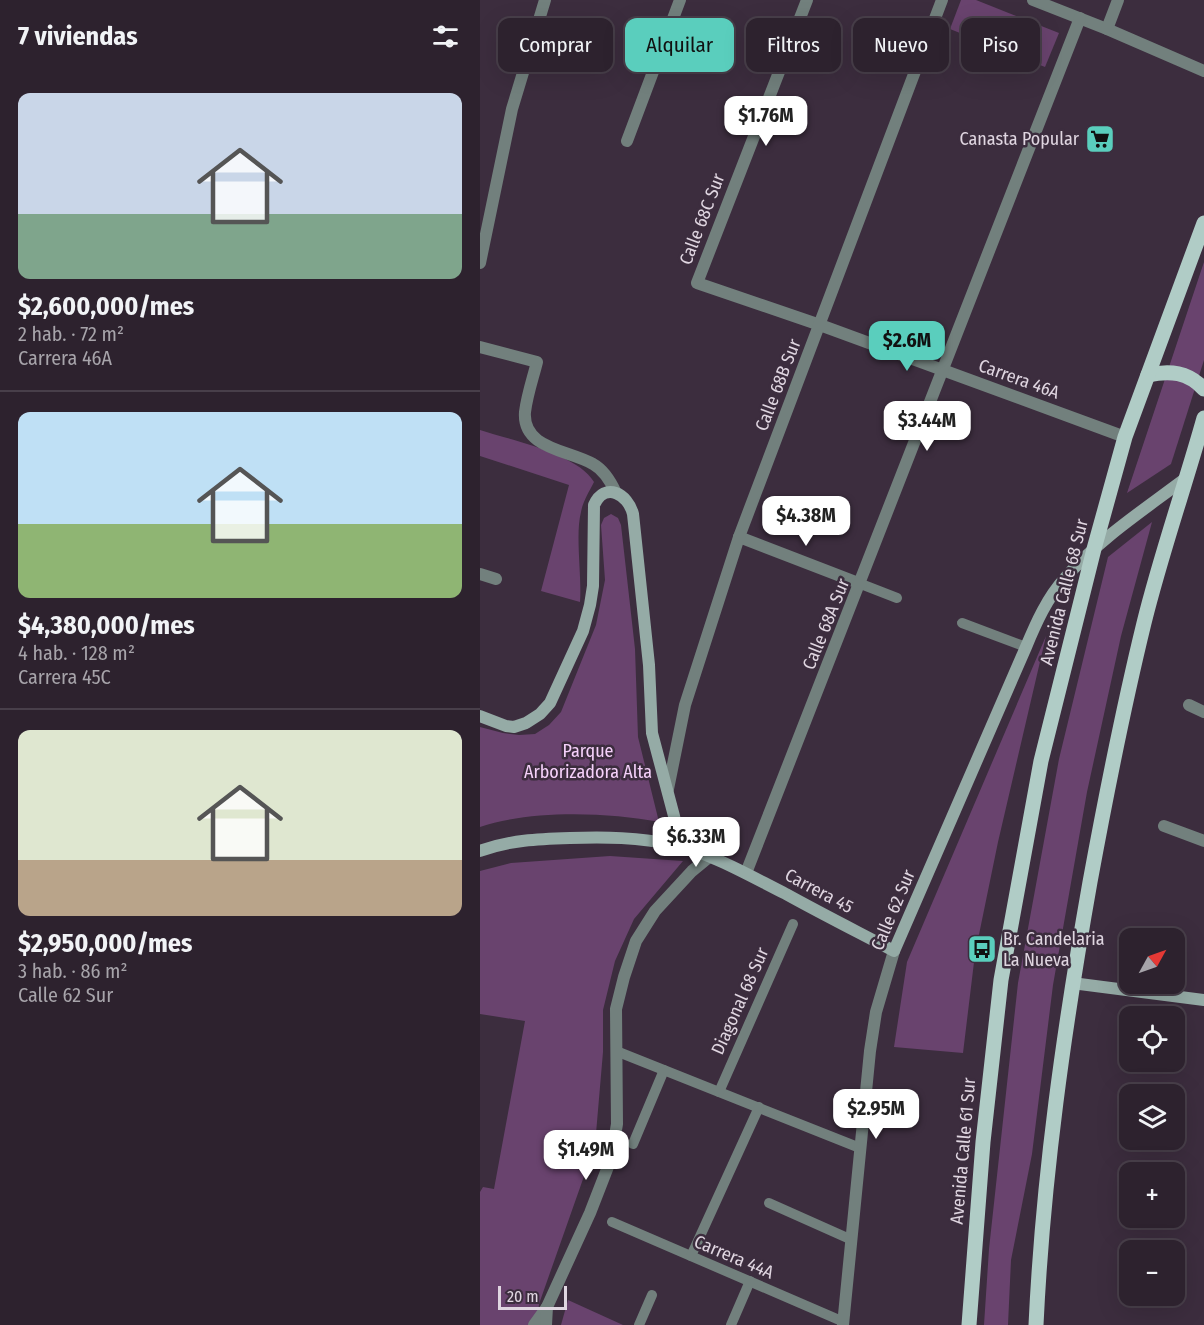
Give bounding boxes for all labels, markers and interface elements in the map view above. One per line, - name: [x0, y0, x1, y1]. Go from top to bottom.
- chip: Comprar: [498, 18, 613, 72]
- chip: Alquilar: [625, 18, 734, 72]
- chip: Filtros: [746, 18, 841, 72]
- chip: Nuevo: [853, 18, 949, 72]
- chip: Piso: [961, 18, 1040, 72]
- icon: filters: [429, 20, 462, 53]
- text: 7 viviendas: [18, 21, 138, 52]
- pin: $1.76M: [717, 96, 815, 147]
- text: $1.76M: [738, 103, 794, 127]
- supermarket icon: Canasta Popular: [1084, 123, 1116, 155]
- place label: Canasta Popular: [959, 128, 1080, 150]
- icon: home: [186, 132, 294, 240]
- street label: Calle 68C Sur: [675, 170, 730, 268]
- text: $2,600,000/mes: [18, 291, 194, 322]
- pin: $2.6M: [865, 321, 949, 372]
- text: 2 hab. · 72 m²: [18, 322, 124, 346]
- text: $2.6M: [883, 328, 931, 352]
- street label: Calle 68B Sur: [750, 335, 806, 434]
- text: Carrera 46A: [18, 346, 112, 370]
- street label: Carrera 46A: [975, 354, 1063, 404]
- pin: $3.44M: [878, 401, 976, 452]
- text: $3.44M: [898, 408, 956, 432]
- icon: home: [186, 451, 294, 559]
- pin: $4.38M: [757, 496, 855, 547]
- text: $4.38M: [776, 503, 836, 527]
- street label: Avenida Calle 68 Sur: [1035, 516, 1093, 667]
- street label: Calle 68A Sur: [798, 575, 855, 673]
- text: $4,380,000/mes: [18, 610, 195, 641]
- text: 4 hab. · 128 m²: [18, 641, 135, 665]
- text: Carrera 45C: [18, 665, 111, 689]
- park label: Parque Arborizadora Alta: [524, 740, 652, 783]
- icon: home: [186, 769, 294, 877]
- pin: $6.33M: [647, 817, 745, 868]
- text: $6.33M: [667, 824, 725, 848]
- street label: Carrera 45: [781, 864, 857, 918]
- street label: Calle 62 Sur: [866, 866, 920, 954]
- text: $2,950,000/mes: [18, 928, 192, 959]
- place label: Br. Candelaria La Nueva: [1003, 928, 1105, 971]
- north arrow: [1119, 928, 1185, 994]
- map controls: [1119, 928, 1185, 1306]
- bus stop icon: Br. Candelaria La Nueva: [966, 933, 998, 965]
- street label: Diagonal 68 Sur: [707, 943, 774, 1058]
- text: 3 hab. · 86 m²: [18, 959, 128, 983]
- text: Calle 62 Sur: [18, 983, 113, 1007]
- button: locate: [1119, 1006, 1185, 1072]
- street label: Avenida Calle 61 Sur: [946, 1076, 980, 1225]
- button: layers: [1119, 1084, 1185, 1150]
- pin: $2.95M: [827, 1089, 925, 1140]
- text: $2.95M: [847, 1096, 905, 1120]
- pin: $1.49M: [537, 1130, 635, 1181]
- text: $1.49M: [558, 1137, 614, 1161]
- button: +: [1119, 1162, 1185, 1228]
- street label: Carrera 44A: [691, 1230, 778, 1284]
- button: −: [1119, 1240, 1185, 1306]
- scale bar: [498, 1283, 567, 1310]
- text: 20 m: [507, 1287, 538, 1306]

